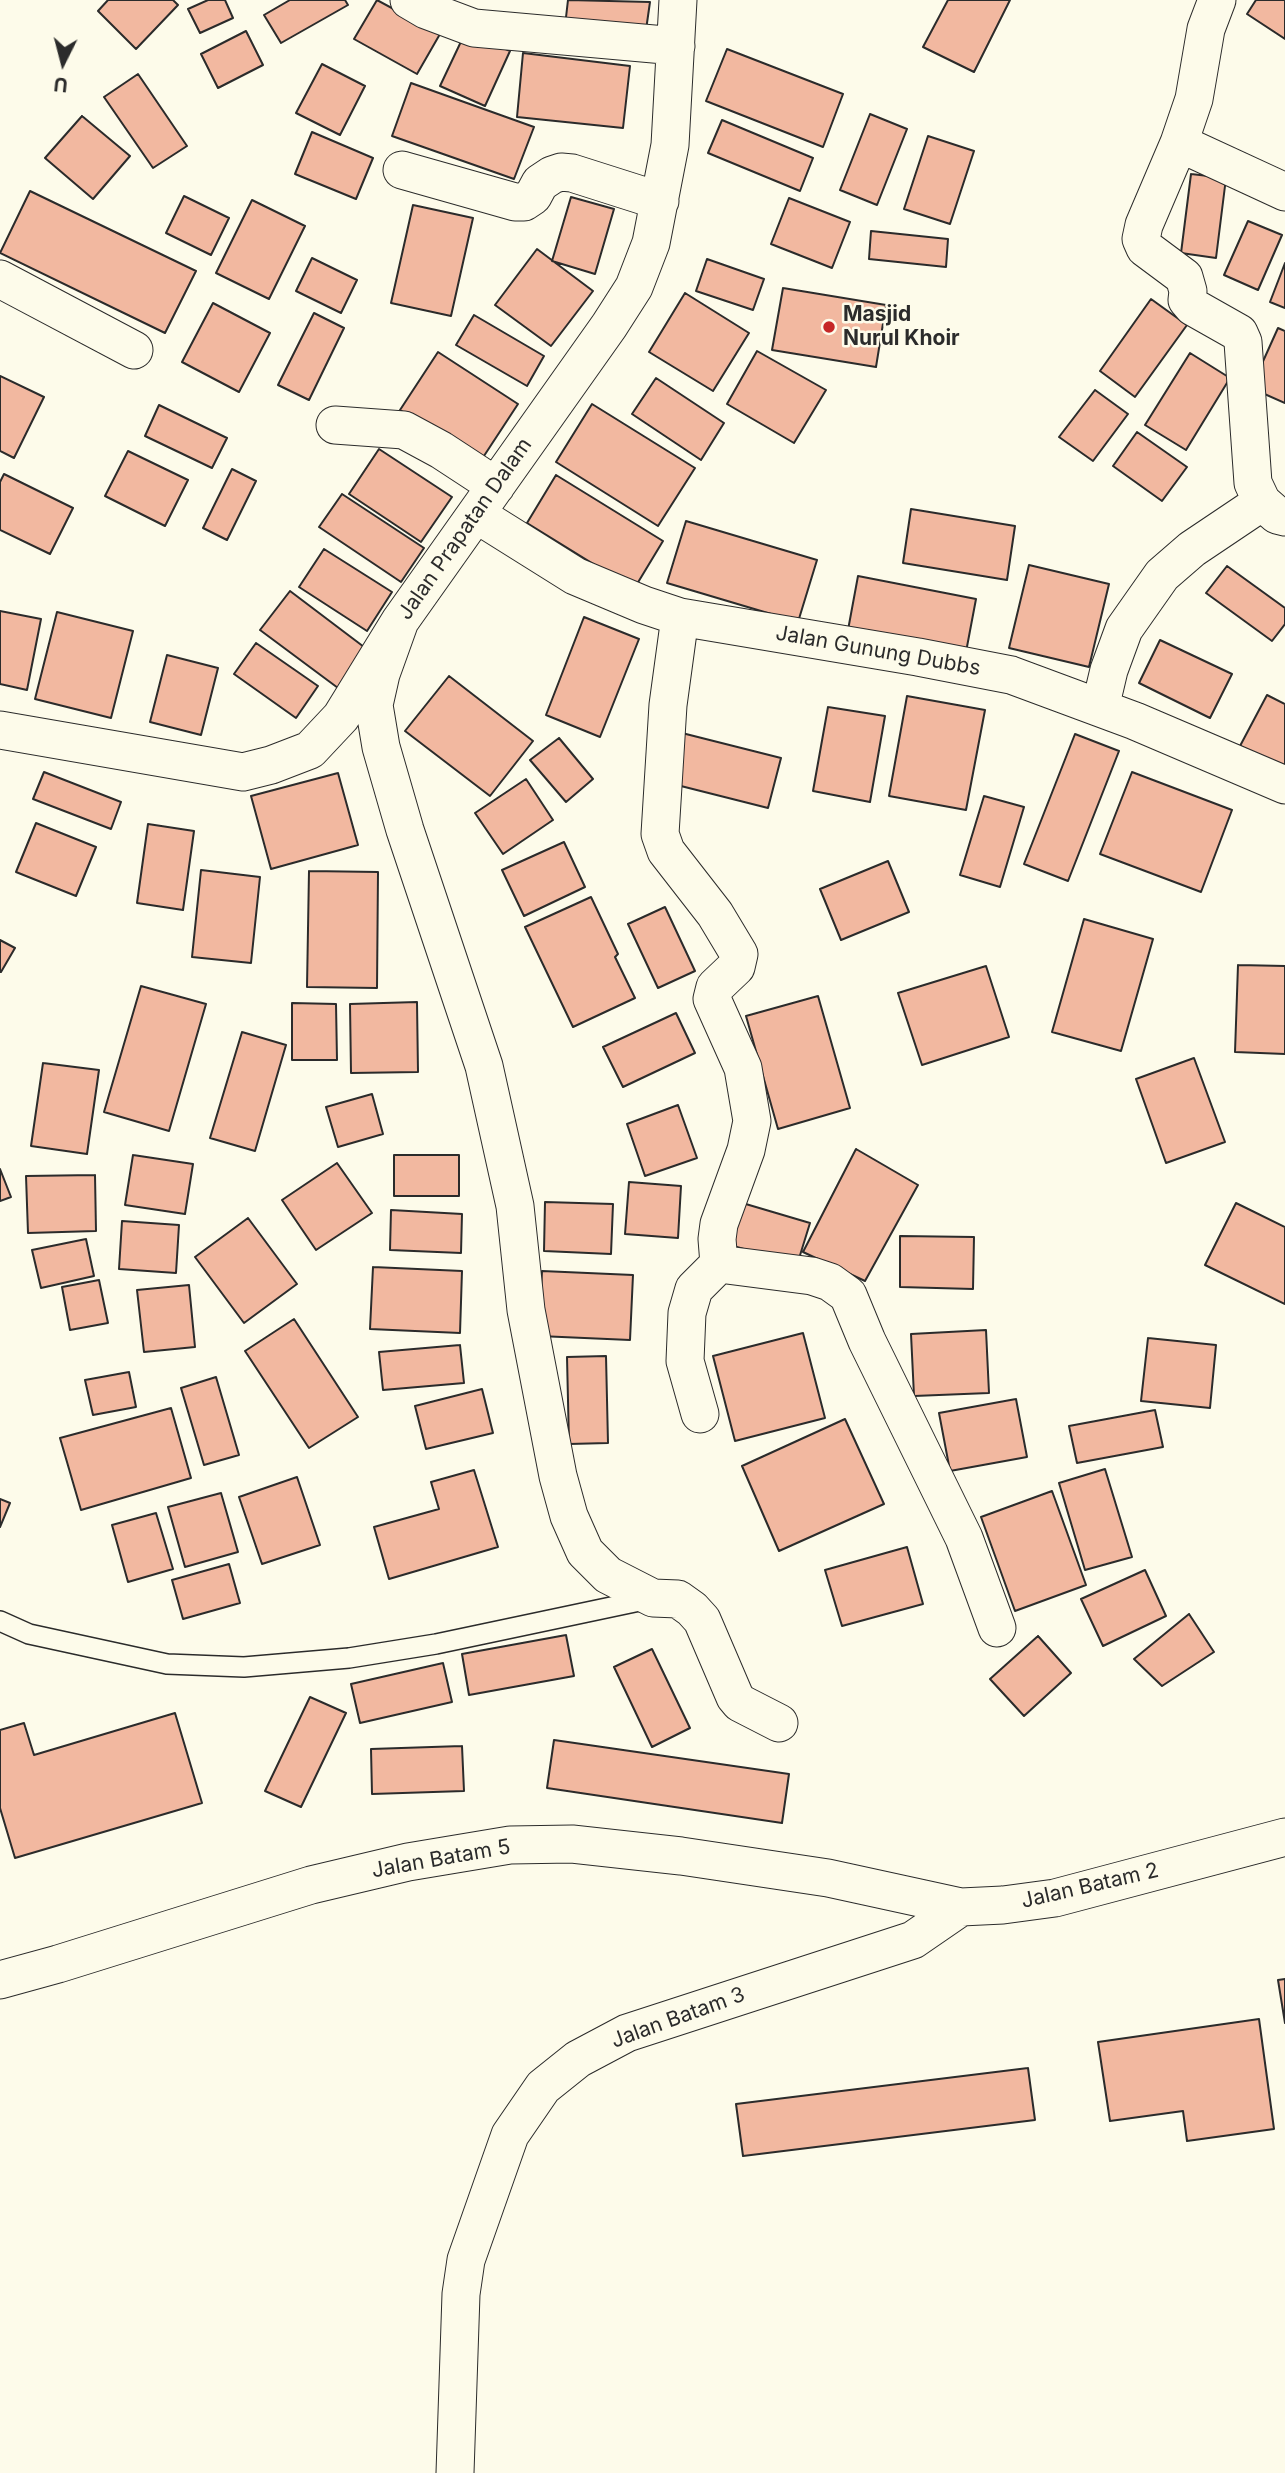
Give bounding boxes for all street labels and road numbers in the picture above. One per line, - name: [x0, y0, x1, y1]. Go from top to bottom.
- street label: Jalan Prapatan Dalam: [393, 433, 537, 625]
- street label: Jalan Gunung Dubbs: [774, 621, 982, 681]
- street label: Jalan Batam 5: [370, 1834, 512, 1884]
- street label: Jalan Batam 2: [1019, 1858, 1161, 1914]
- street label: Jalan Batam 3: [608, 1982, 748, 2054]

